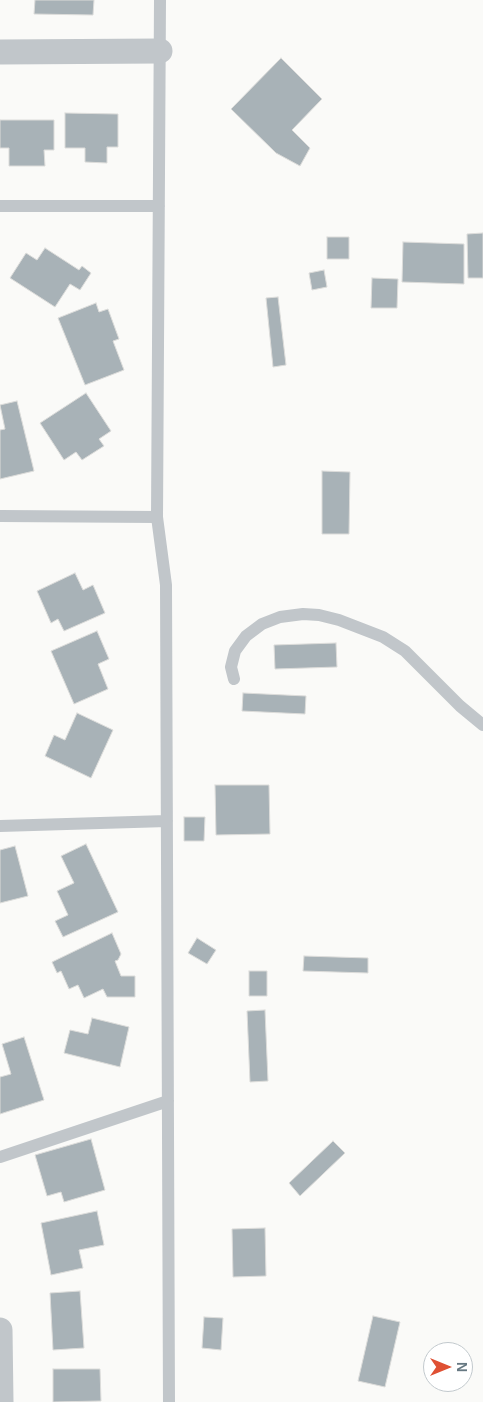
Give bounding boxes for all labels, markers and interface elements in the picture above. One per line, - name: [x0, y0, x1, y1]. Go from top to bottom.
- north arrow: [423, 1342, 473, 1392]
- text: N: [454, 1362, 470, 1372]

